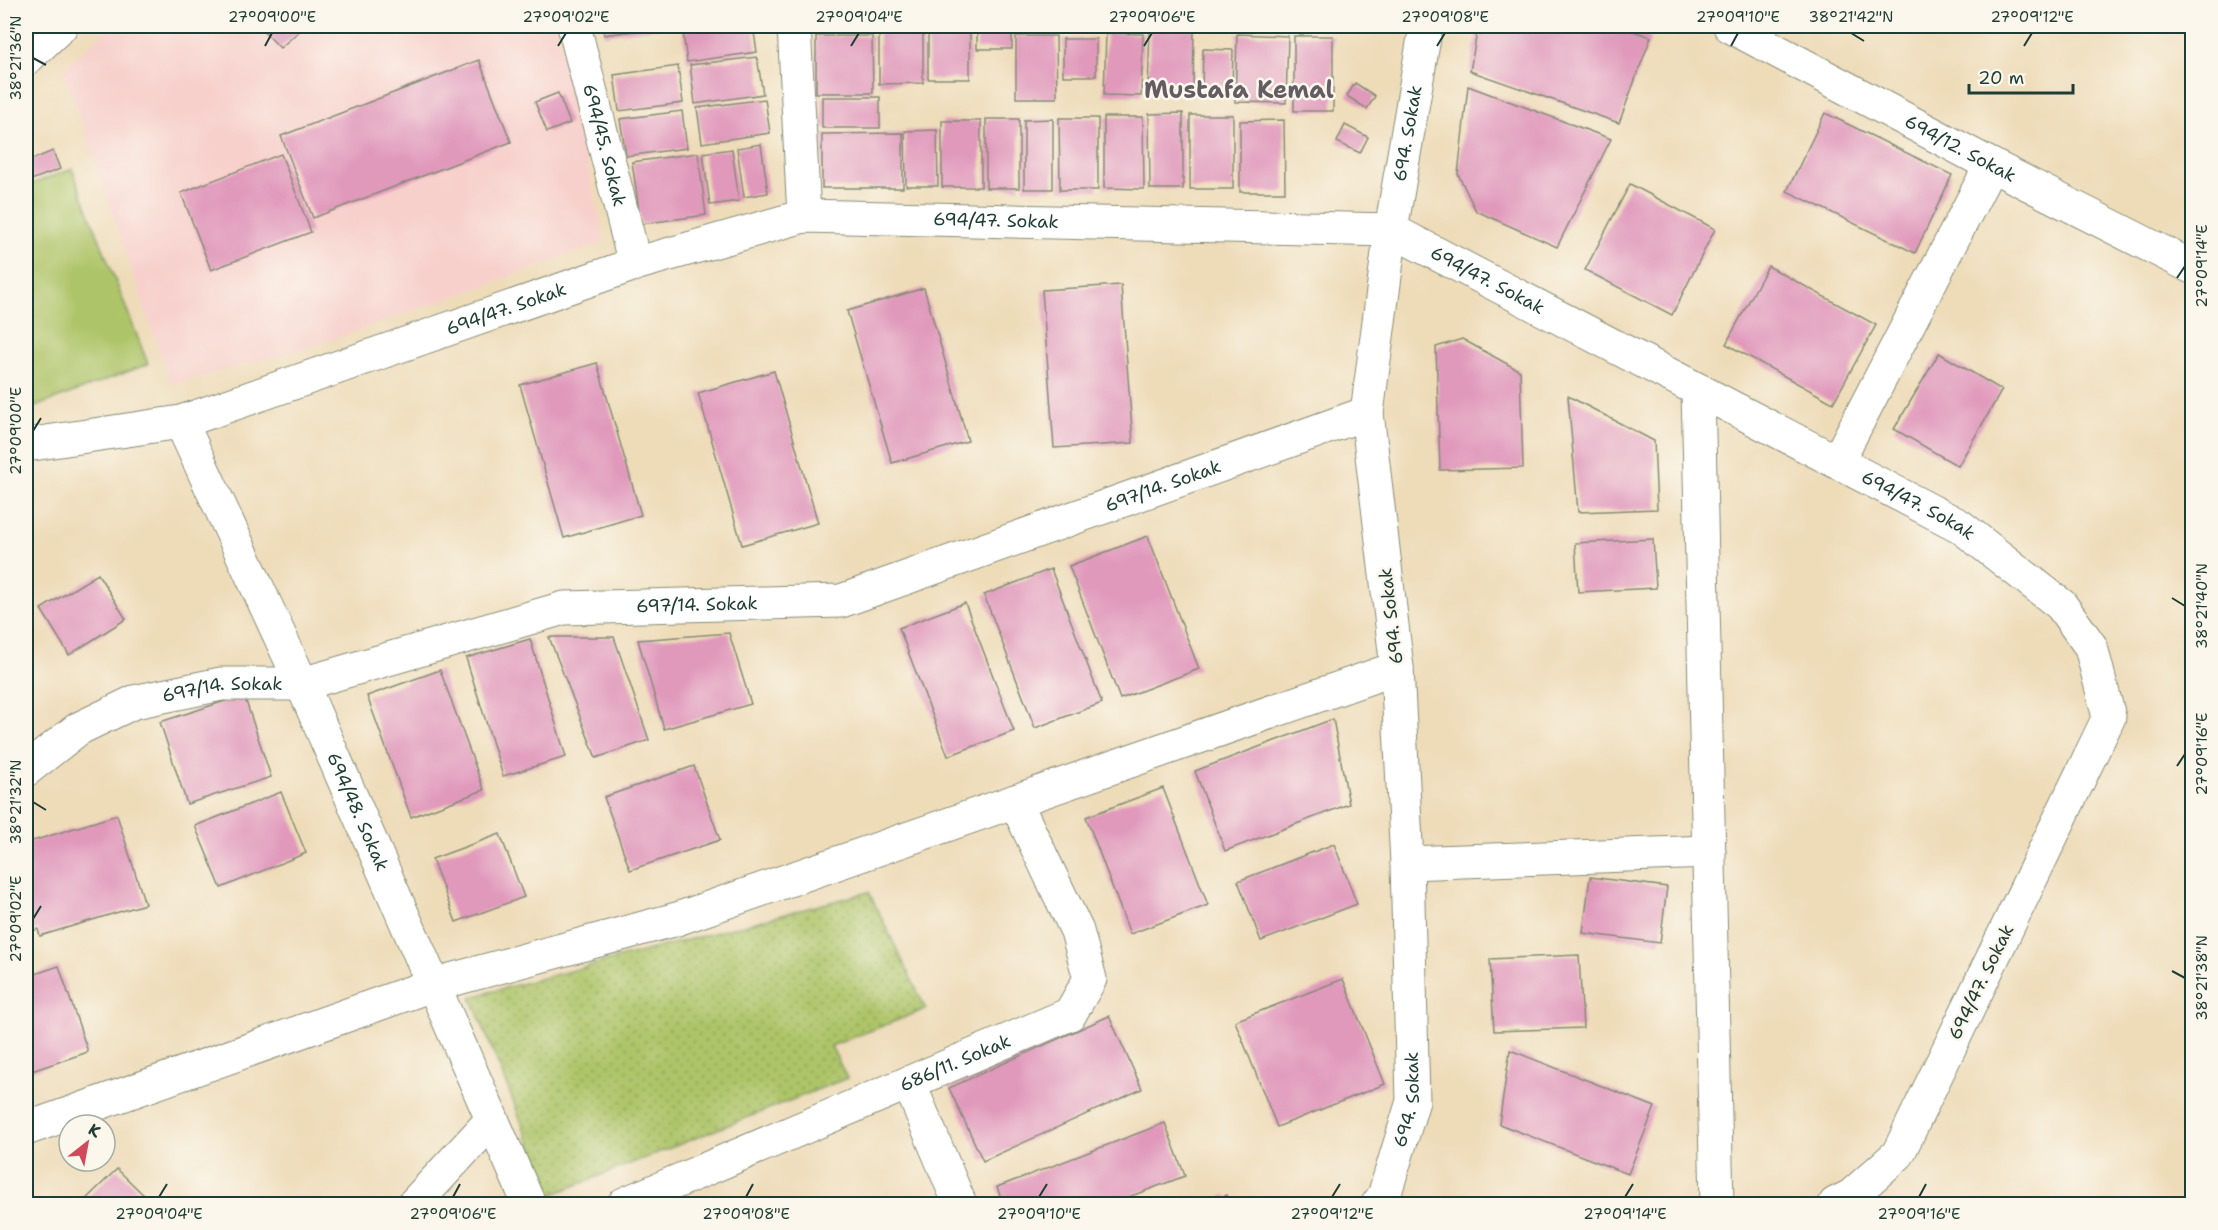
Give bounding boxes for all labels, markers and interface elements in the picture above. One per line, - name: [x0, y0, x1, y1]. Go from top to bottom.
- text: 27°09'00"E: [228, 7, 316, 27]
- text: 27°09'02"E: [523, 7, 609, 27]
- text: 27°09'04"E: [815, 7, 903, 27]
- text: 27°09'06"E: [1109, 7, 1195, 27]
- text: 27°09'08"E: [1401, 7, 1489, 27]
- text: 27°09'10"E: [1696, 7, 1780, 27]
- text: 38°21'42"N: [1809, 7, 1893, 27]
- text: 27°09'12"E: [1990, 7, 2074, 27]
- text: 38°21'36"N: [6, 15, 26, 101]
- scale bar: [1969, 57, 2072, 95]
- text: 20 m: [1978, 66, 2024, 90]
- district label: Mustafa Kemal: [1144, 74, 1334, 106]
- street label: 694/45. Sokak: [577, 81, 632, 209]
- street label: 694. Sokak: [1388, 84, 1428, 183]
- street label: 694/12. Sokak: [1901, 109, 2020, 188]
- street label: 694/47. Sokak: [933, 207, 1059, 234]
- text: 27°09'14"E: [2192, 224, 2212, 308]
- street label: 694/47. Sokak: [1426, 241, 1549, 320]
- street label: 694/47. Sokak: [443, 277, 569, 341]
- text: 27°09'00"E: [6, 387, 26, 475]
- street label: 697/14. Sokak: [1102, 454, 1224, 518]
- street label: 694/47. Sokak: [1857, 465, 1980, 545]
- text: 38°21'40"N: [2192, 563, 2212, 649]
- street label: 694. Sokak: [1373, 566, 1409, 666]
- street label: 697/14. Sokak: [636, 591, 758, 618]
- street label: 697/14. Sokak: [160, 672, 283, 708]
- text: 27°09'16"E: [2192, 713, 2212, 795]
- street label: 694/48. Sokak: [321, 749, 394, 875]
- text: 38°21'32"N: [6, 759, 26, 845]
- text: 27°09'02"E: [6, 876, 26, 962]
- street label: 694/47. Sokak: [1943, 920, 2019, 1044]
- text: 38°21'38"N: [2192, 935, 2212, 1021]
- street label: 686/11. Sokak: [896, 1029, 1014, 1097]
- street label: 694. Sokak: [1388, 1052, 1425, 1150]
- north arrow: [57, 1113, 117, 1173]
- text: K: [84, 1119, 105, 1142]
- text: 27°09'04"E: [115, 1204, 203, 1224]
- text: 27°09'06"E: [410, 1204, 496, 1224]
- text: 27°09'08"E: [702, 1204, 790, 1224]
- text: 27°09'10"E: [997, 1204, 1081, 1224]
- text: 27°09'12"E: [1290, 1204, 1374, 1224]
- text: 27°09'14"E: [1583, 1204, 1667, 1224]
- text: 27°09'16"E: [1878, 1204, 1960, 1224]

